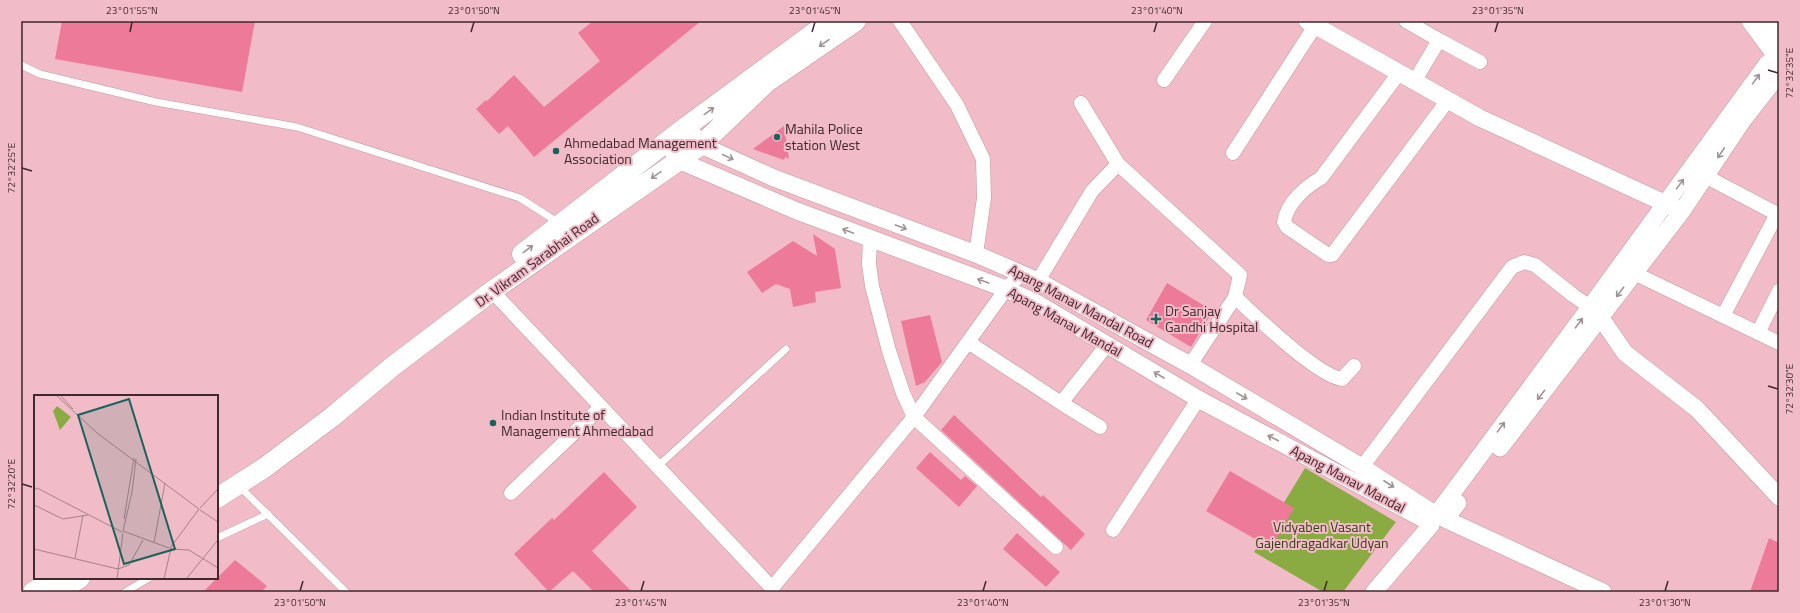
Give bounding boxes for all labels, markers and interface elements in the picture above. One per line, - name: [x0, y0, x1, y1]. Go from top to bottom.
- text: 23°01'55"N: [106, 3, 158, 18]
- text: 23°01'50"N: [448, 3, 500, 18]
- text: 23°01'45"N: [789, 3, 841, 18]
- text: 23°01'40"N: [1131, 3, 1183, 18]
- text: 23°01'35"N: [1472, 3, 1524, 18]
- one-way arrow: [818, 39, 829, 47]
- text: 72°32'35"E: [1782, 47, 1797, 98]
- one-way arrow: [1752, 73, 1761, 84]
- one-way arrow: [703, 106, 714, 115]
- place label: Mahila Police station West: [785, 118, 863, 155]
- place label: Ahmedabad Management Association: [564, 132, 717, 169]
- marker: Mahila Police station West: [772, 132, 782, 142]
- text: 72°32'25"E: [4, 142, 19, 193]
- marker: Ahmedabad Management Association: [551, 146, 561, 156]
- one-way arrow: [1717, 147, 1725, 158]
- one-way arrow: [722, 154, 734, 161]
- one-way arrow: [651, 171, 662, 179]
- one-way arrow: [1676, 178, 1684, 189]
- street label: Dr. Vikram Sarabhai Road: [470, 207, 603, 312]
- one-way arrow: [894, 223, 906, 231]
- one-way arrow: [843, 226, 855, 234]
- one-way arrow: [522, 245, 533, 254]
- street label: Apang Manav Mandal Road: [1006, 261, 1156, 351]
- one-way arrow: [978, 276, 990, 284]
- street label: Apang Manav Mandal: [1005, 284, 1125, 360]
- one-way arrow: [1616, 286, 1624, 297]
- place label: Dr Sanjay Gandhi Hospital: [1165, 300, 1258, 337]
- marker: Dr Sanjay Gandhi Hospital: [1150, 313, 1162, 325]
- one-way arrow: [1574, 317, 1583, 328]
- text: 72°32'30"E: [1782, 363, 1797, 414]
- one-way arrow: [1153, 371, 1165, 379]
- one-way arrow: [1537, 389, 1545, 400]
- one-way arrow: [1236, 393, 1248, 401]
- inset map: [34, 395, 218, 579]
- place label: Indian Institute of Management Ahmedabad: [501, 404, 654, 441]
- marker: Indian Institute of Management Ahmedabad: [488, 418, 498, 428]
- one-way arrow: [1497, 422, 1505, 433]
- one-way arrow: [1267, 434, 1279, 442]
- street label: Apang Manav Mandal: [1287, 439, 1409, 518]
- text: 72°32'20"E: [4, 458, 19, 509]
- one-way arrow: [1383, 481, 1395, 489]
- park label: Vidyaben Vasant Gajendragadkar Udyan: [1255, 516, 1389, 553]
- text: 23°01'50"N: [274, 595, 326, 610]
- text: 23°01'45"N: [615, 595, 667, 610]
- text: 23°01'40"N: [957, 595, 1009, 610]
- text: 23°01'35"N: [1298, 595, 1350, 610]
- text: 23°01'30"N: [1639, 595, 1691, 610]

